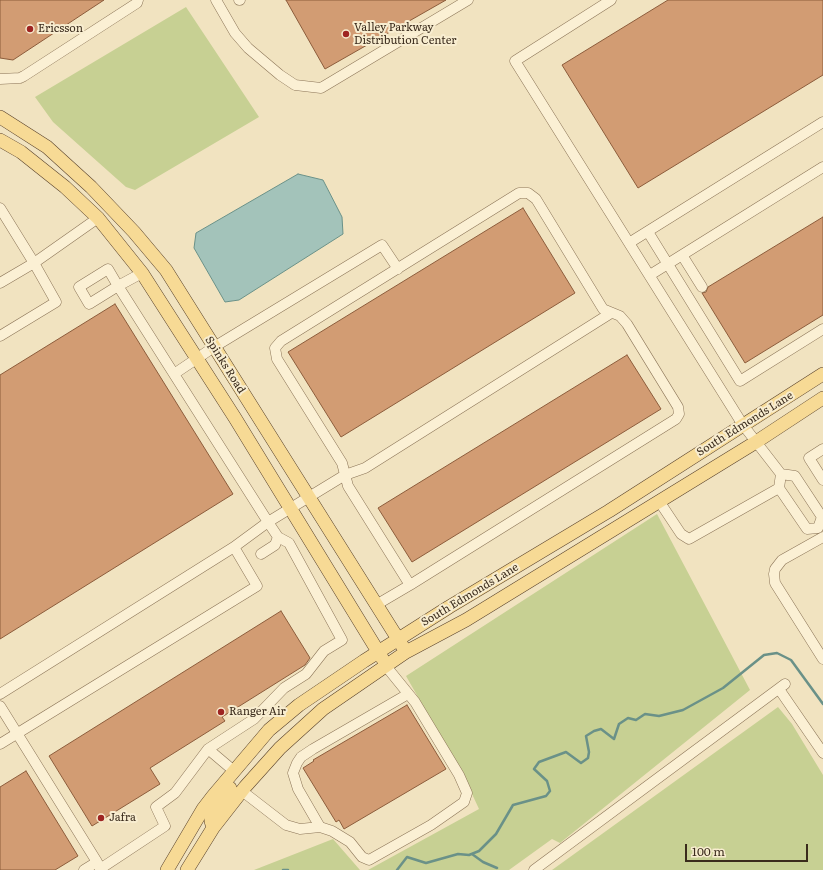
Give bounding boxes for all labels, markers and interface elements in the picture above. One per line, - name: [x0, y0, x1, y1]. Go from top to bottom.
- place label: Valley Parkway Distribution Center: [354, 21, 456, 47]
- place label: Ericsson: [38, 22, 83, 36]
- marker: Ericsson: [25, 24, 35, 34]
- marker: Valley Parkway Distribution Center: [341, 29, 351, 39]
- street label: Spinks Road: [202, 334, 248, 396]
- street label: South Edmonds Lane: [694, 389, 796, 459]
- street label: South Edmonds Lane: [419, 561, 521, 629]
- place label: Ranger Air: [229, 705, 286, 719]
- marker: Ranger Air: [216, 707, 226, 717]
- place label: Jafra: [109, 811, 136, 825]
- marker: Jafra: [96, 813, 106, 823]
- scale bar: [687, 836, 810, 862]
- text: 100 m: [692, 842, 725, 860]

